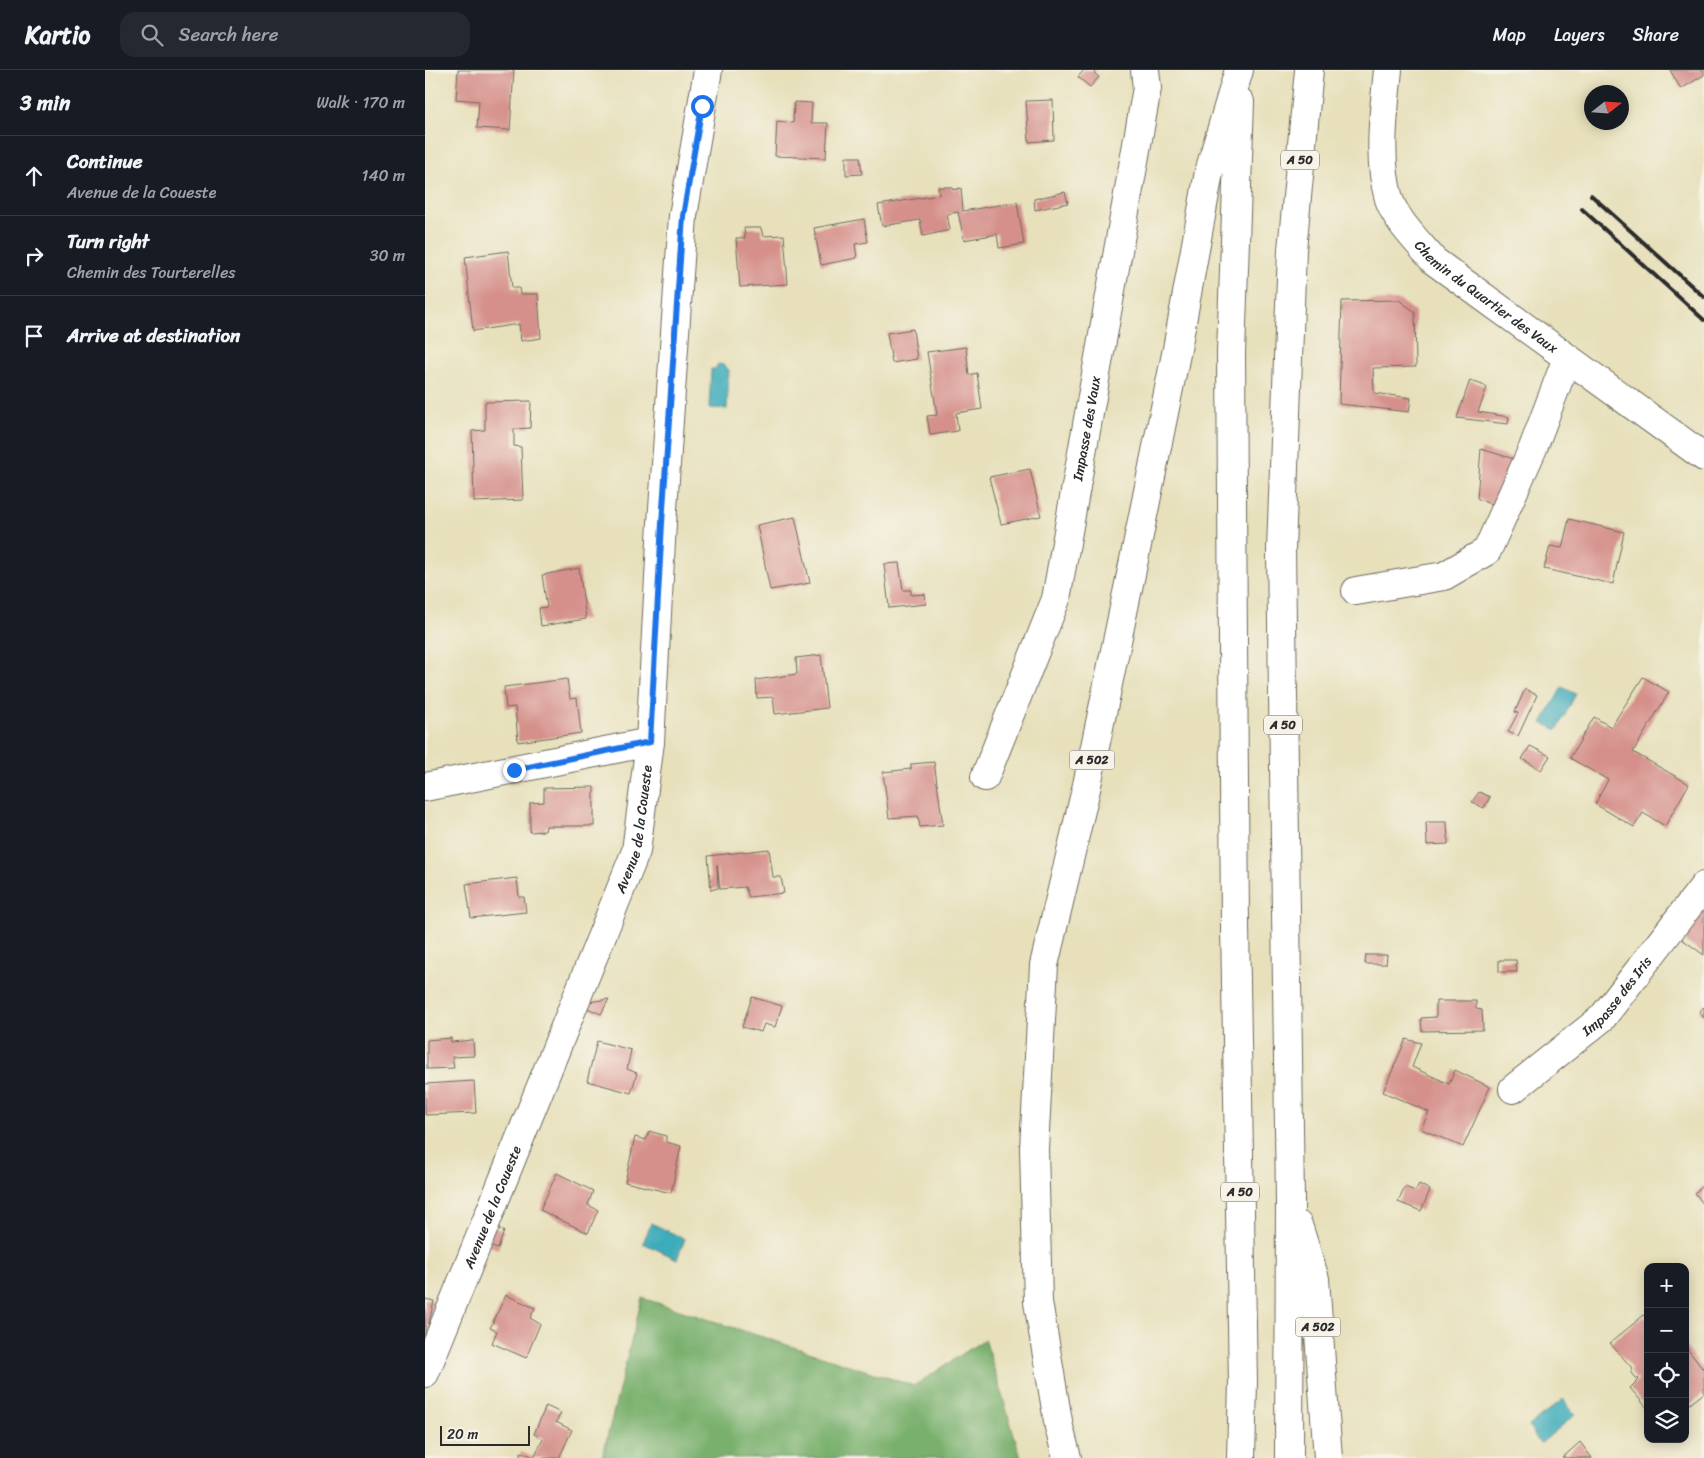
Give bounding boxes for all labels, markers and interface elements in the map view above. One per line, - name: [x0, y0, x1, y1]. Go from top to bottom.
- search box: [120, 12, 470, 57]
- text: Kartio: [25, 14, 90, 56]
- text: Search here: [178, 18, 279, 51]
- text: Map: [1493, 19, 1526, 51]
- text: Layers: [1554, 19, 1605, 51]
- text: Share: [1633, 19, 1679, 51]
- icon: search: [138, 21, 166, 49]
- text: 3 min: [20, 84, 70, 122]
- north arrow: [1584, 85, 1629, 130]
- text: Walk · 170 m: [316, 88, 405, 117]
- route start: [691, 95, 714, 118]
- text: Continue: [67, 145, 143, 178]
- road number: A 50: [1281, 150, 1319, 170]
- text: 140 m: [362, 161, 405, 190]
- icon: ahead: [20, 162, 48, 190]
- text: Avenue de la Coueste: [67, 178, 217, 207]
- text: Turn right: [67, 225, 149, 258]
- street label: Chemin du Quartier des Vaux: [1408, 234, 1564, 361]
- text: 30 m: [370, 241, 405, 270]
- icon: right: [20, 242, 48, 270]
- text: Chemin des Tourterelles: [67, 258, 236, 287]
- text: Arrive at destination: [67, 319, 240, 352]
- icon: arrive: [20, 322, 48, 350]
- street label: Impasse des Vaux: [1065, 373, 1109, 484]
- road number: A 50: [1264, 716, 1302, 734]
- road number: A 502: [1069, 750, 1115, 770]
- route end: [503, 759, 526, 782]
- street label: Avenue de la Coueste: [608, 763, 660, 898]
- street label: Impasse des Iris: [1575, 950, 1659, 1043]
- street label: Avenue de la Coueste: [456, 1142, 529, 1274]
- road number: A 50: [1221, 1182, 1259, 1202]
- map controls: [1644, 1263, 1689, 1443]
- button: +: [1644, 1263, 1689, 1308]
- button: −: [1644, 1308, 1689, 1353]
- road number: A 502: [1295, 1318, 1341, 1336]
- button: locate: [1644, 1353, 1689, 1398]
- button: layers: [1644, 1398, 1689, 1443]
- text: 20 m: [447, 1422, 478, 1447]
- scale bar: [440, 1423, 530, 1446]

